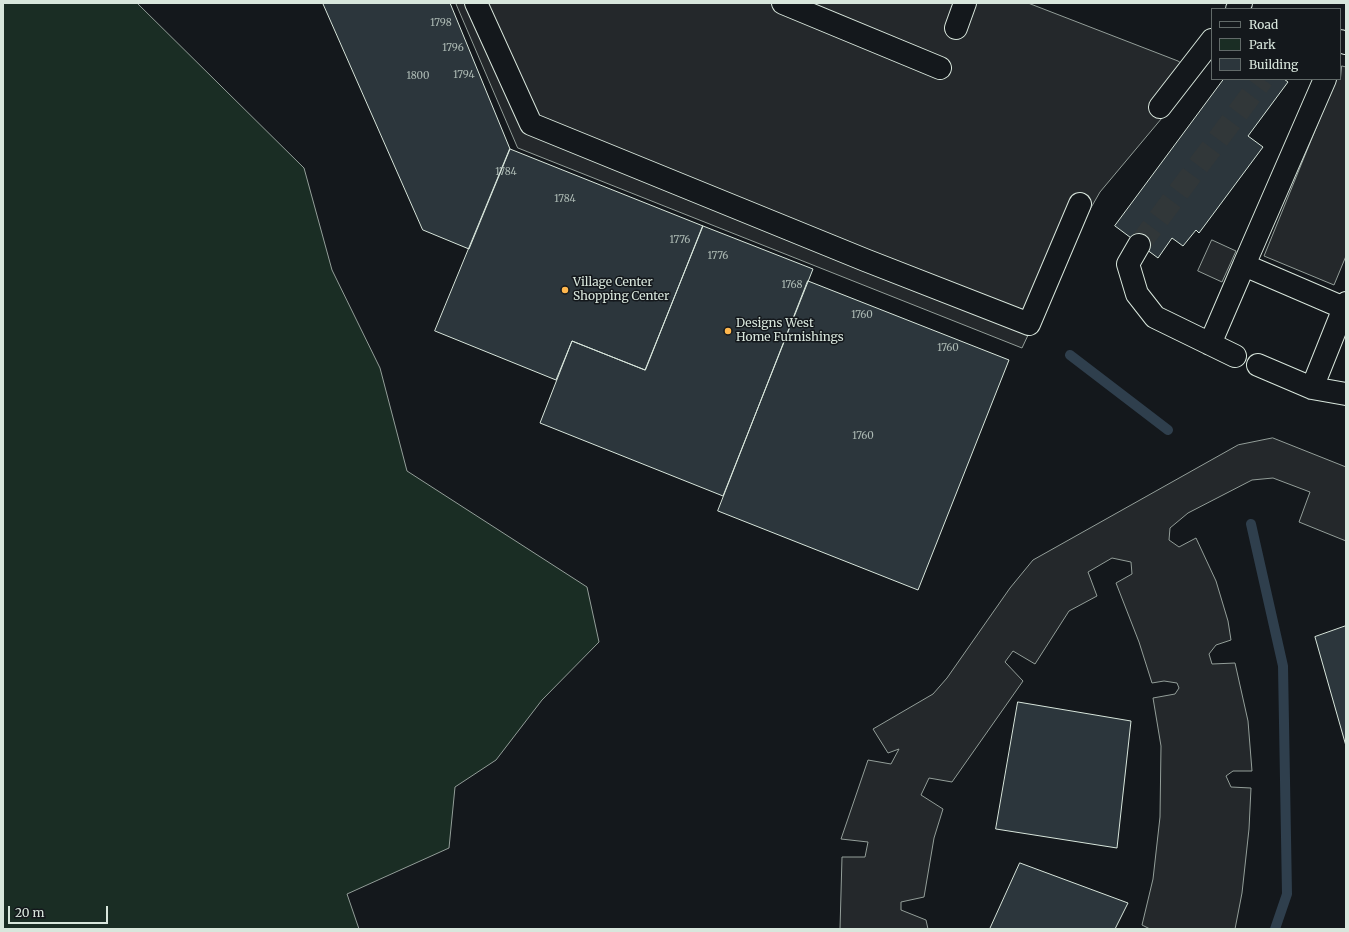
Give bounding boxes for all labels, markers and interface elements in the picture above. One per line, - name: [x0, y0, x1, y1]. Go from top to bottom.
- legend: [1211, 8, 1341, 80]
- house number: 1798: [430, 17, 452, 29]
- text: Road: [1249, 17, 1278, 32]
- text: Park: [1249, 37, 1276, 52]
- house number: 1796: [442, 42, 464, 54]
- text: Building: [1249, 57, 1298, 72]
- house number: 1794: [453, 69, 475, 81]
- house number: 1800: [406, 70, 430, 82]
- house number: 1784: [495, 166, 517, 178]
- house number: 1784: [554, 193, 576, 205]
- house number: 1776: [670, 234, 690, 246]
- house number: 1776: [708, 250, 728, 262]
- place label: Village Center Shopping Center: [573, 276, 669, 304]
- house number: 1768: [781, 279, 803, 291]
- marker: Village Center Shopping Center: [560, 285, 570, 295]
- house number: 1760: [851, 309, 873, 321]
- place label: Designs West Home Furnishings: [736, 317, 844, 345]
- marker: Designs West Home Furnishings: [723, 326, 733, 336]
- house number: 1760: [937, 342, 959, 354]
- house number: 1760: [852, 430, 874, 442]
- scale bar: [10, 898, 110, 924]
- text: 20 m: [15, 905, 44, 920]

